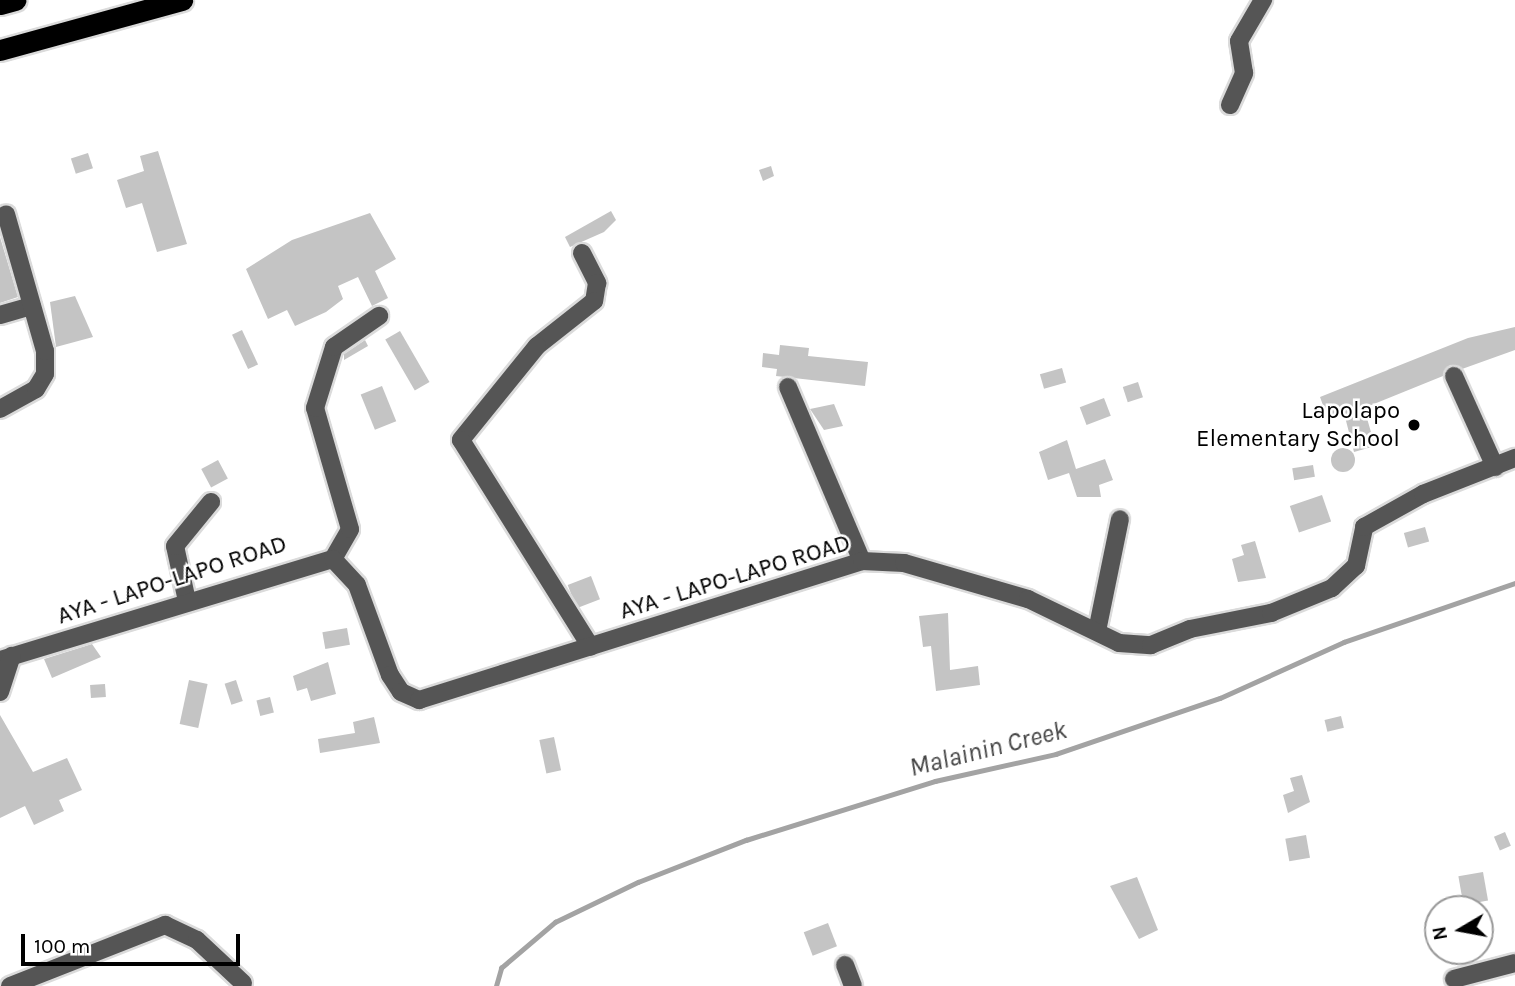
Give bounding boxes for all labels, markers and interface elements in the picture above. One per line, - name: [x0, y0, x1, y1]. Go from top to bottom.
- place label: Lapolapo Elementary School: [1196, 397, 1400, 453]
- marker: Lapolapo Elementary School: [1406, 417, 1422, 433]
- street label: AYA - LAPO-LAPO ROAD: [616, 528, 854, 626]
- street label: AYA - LAPO-LAPO ROAD: [54, 529, 290, 631]
- water label: Malainin Creek: [906, 714, 1070, 784]
- north arrow: [1424, 895, 1494, 965]
- scale bar: [24, 920, 243, 964]
- text: N: [1428, 925, 1452, 942]
- text: 100 m: [34, 934, 91, 958]

